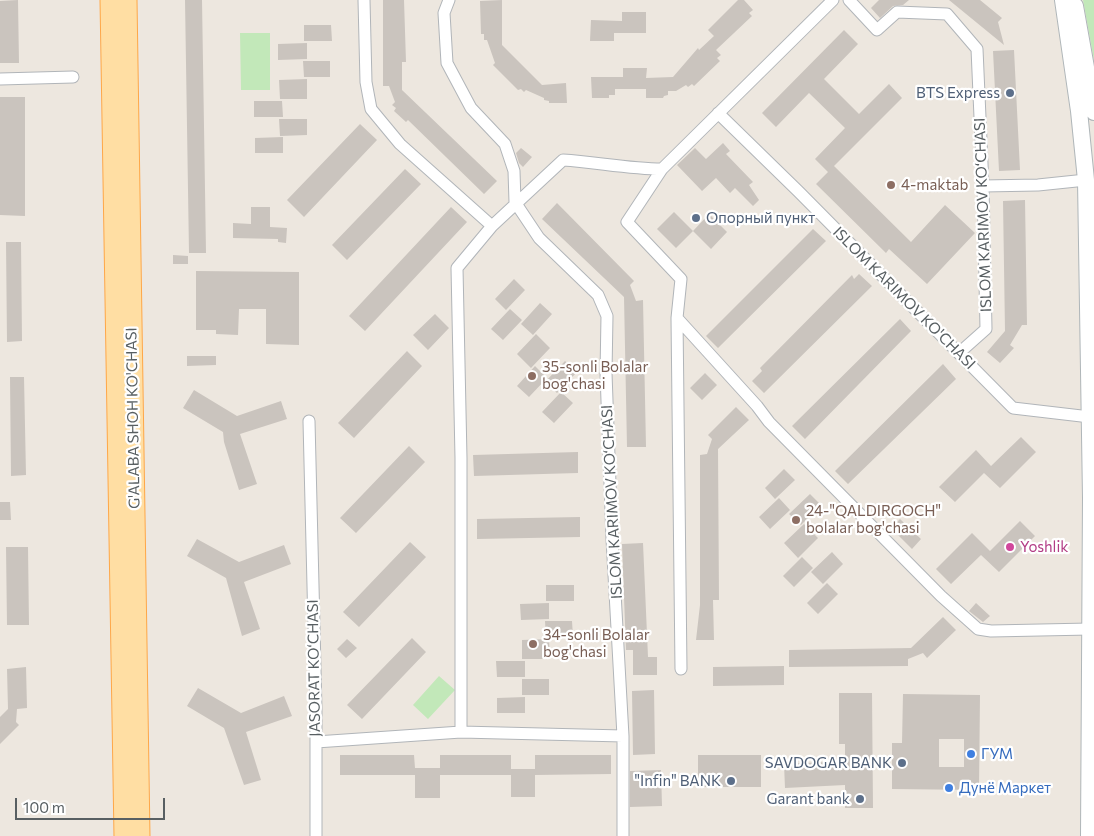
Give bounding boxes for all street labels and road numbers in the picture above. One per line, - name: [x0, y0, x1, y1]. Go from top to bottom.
- street label: ISLOM KARIMOV KO‘CHASI: [971, 118, 995, 312]
- street label: ISLOM KARIMOV KO'CHASI: [829, 223, 979, 373]
- street label: G'ALABA SHOH KO'CHASI: [122, 327, 144, 509]
- street label: ISLOM KARIMOV KO‘CHASI: [598, 404, 626, 600]
- street label: JASORAT KO‘CHASI: [304, 599, 324, 737]

